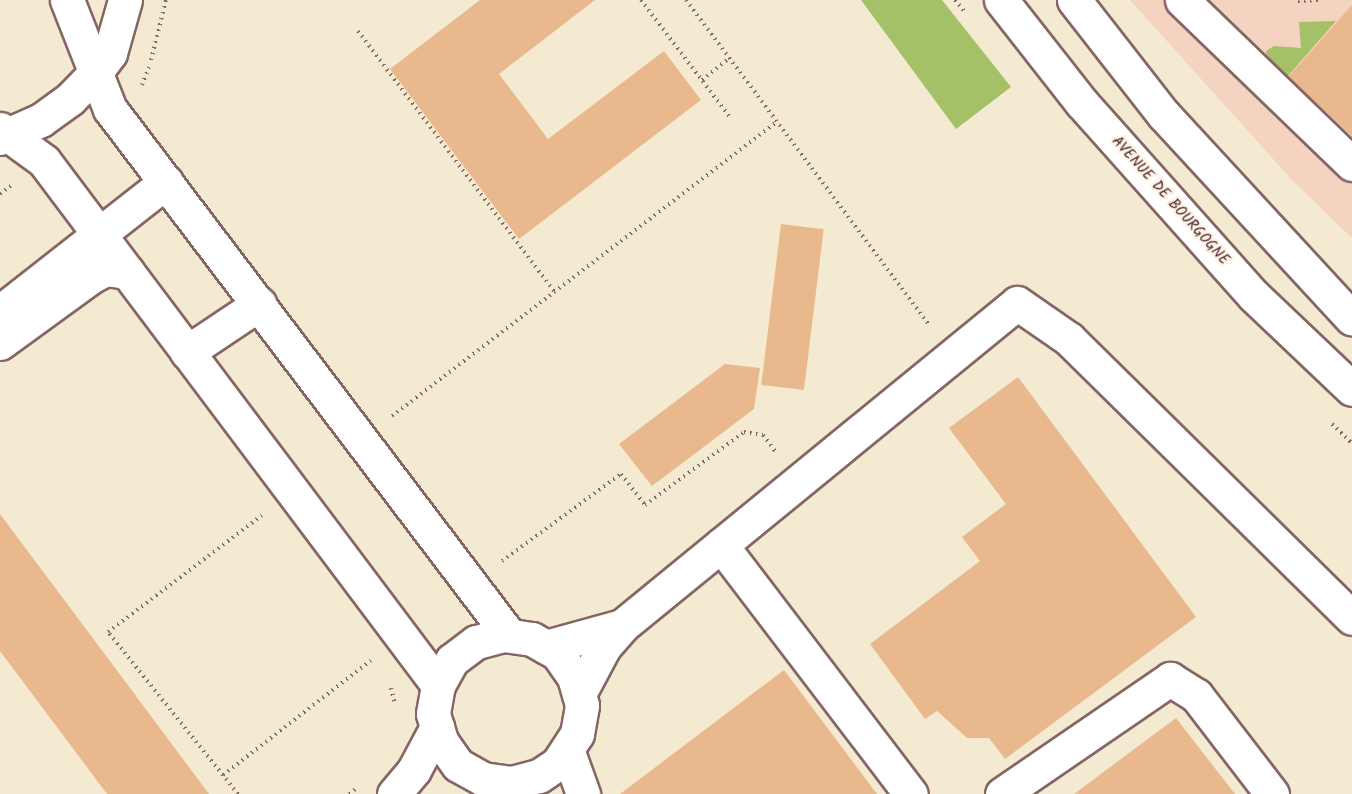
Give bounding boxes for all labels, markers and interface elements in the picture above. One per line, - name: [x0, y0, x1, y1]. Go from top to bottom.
- street label: AVENUE DE BOURGOGNE: [1107, 133, 1233, 269]

